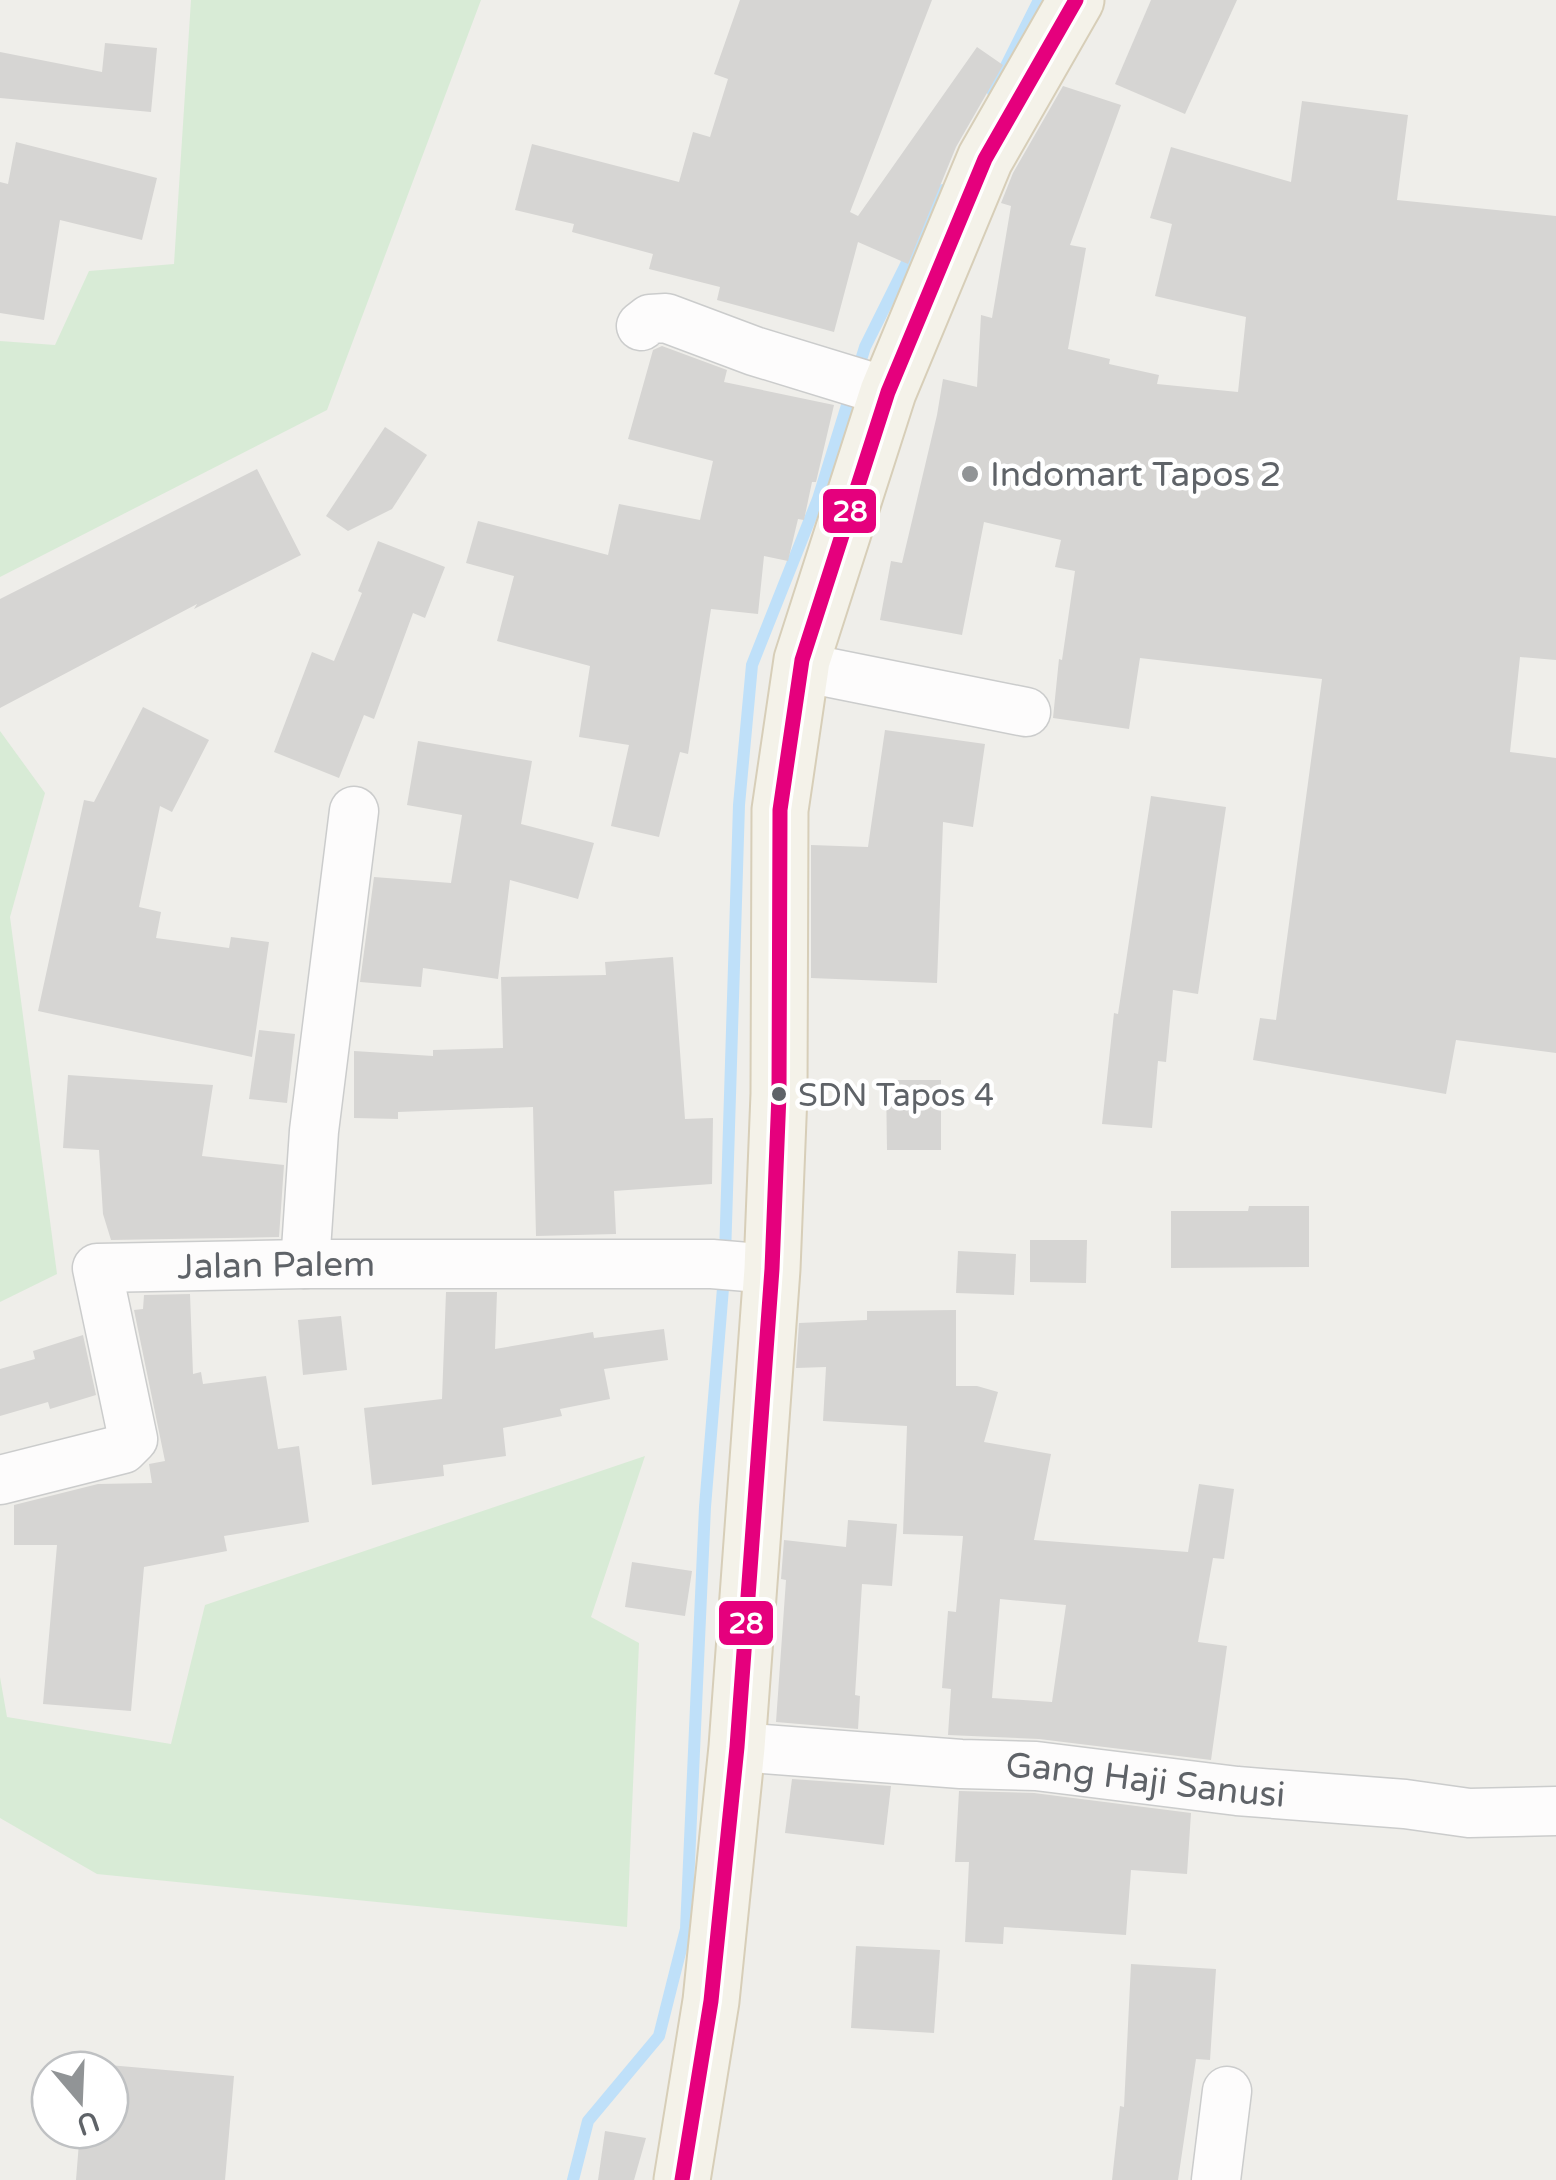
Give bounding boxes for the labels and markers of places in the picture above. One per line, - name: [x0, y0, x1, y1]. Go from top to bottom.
- place label: Indomart Tapos 2: [990, 454, 1281, 496]
- marker: Indomart Tapos 2: [959, 463, 981, 485]
- place label: SDN Tapos 4: [798, 1077, 994, 1115]
- marker: SDN Tapos 4: [769, 1084, 789, 1104]

